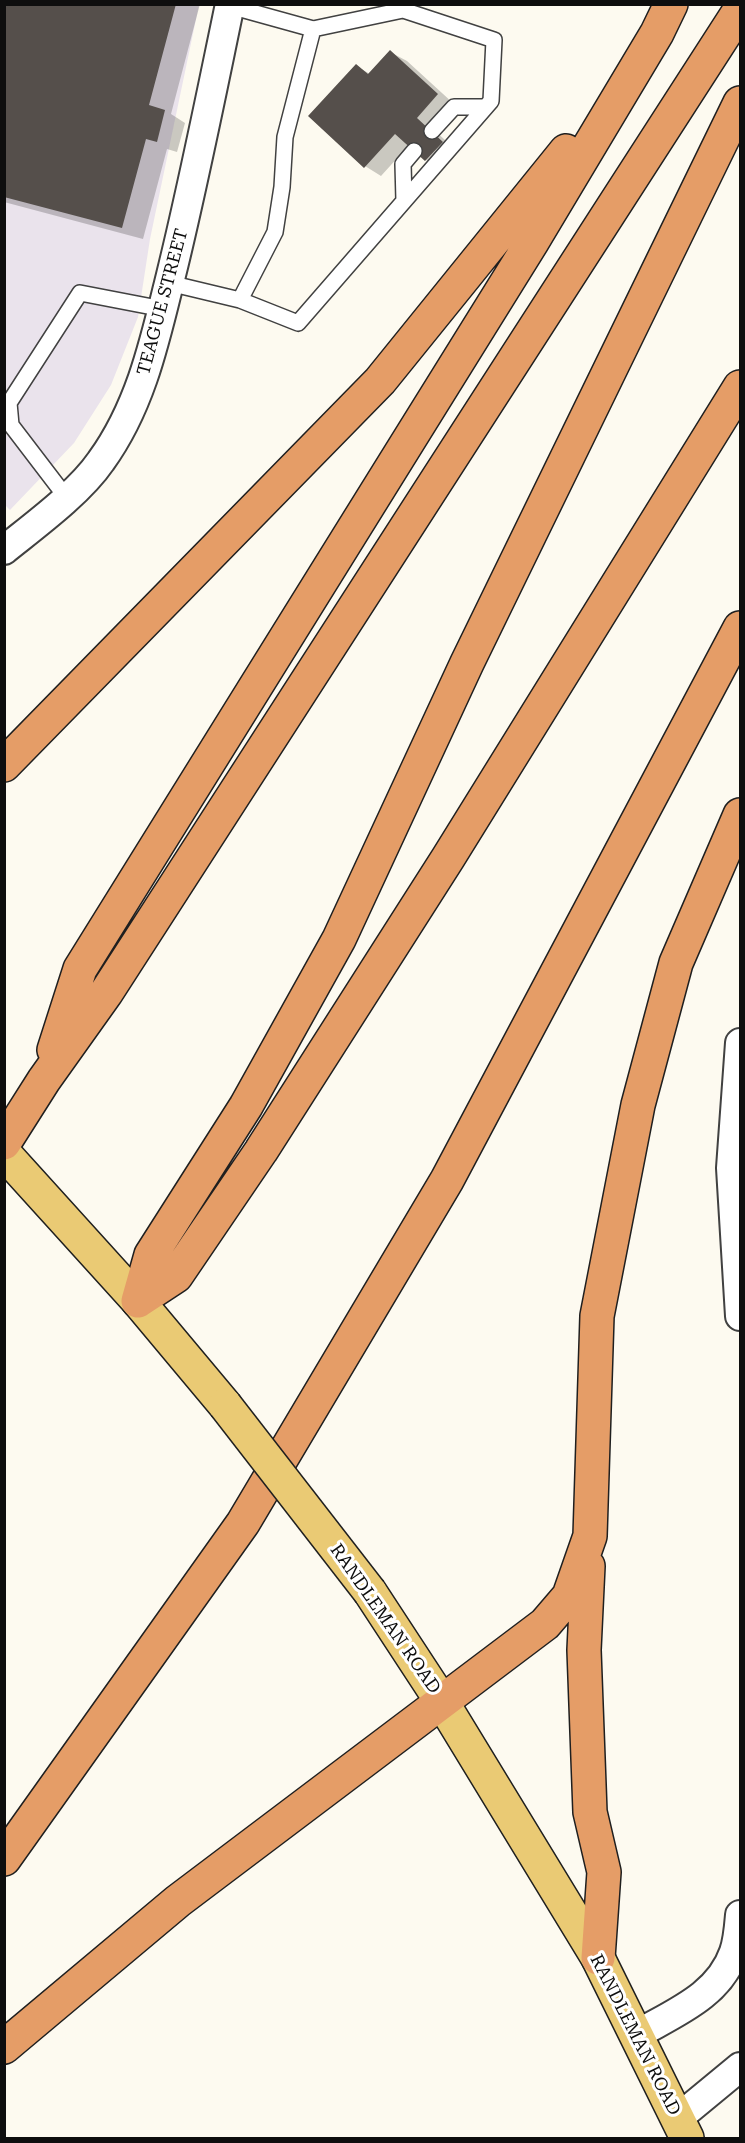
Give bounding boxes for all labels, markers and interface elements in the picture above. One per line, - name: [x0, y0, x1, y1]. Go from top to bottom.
- street label: TEAGUE STREET: [133, 226, 193, 378]
- street label: RANDLEMAN ROAD: [325, 1540, 445, 1698]
- street label: RANDLEMAN ROAD: [585, 1951, 685, 2119]

